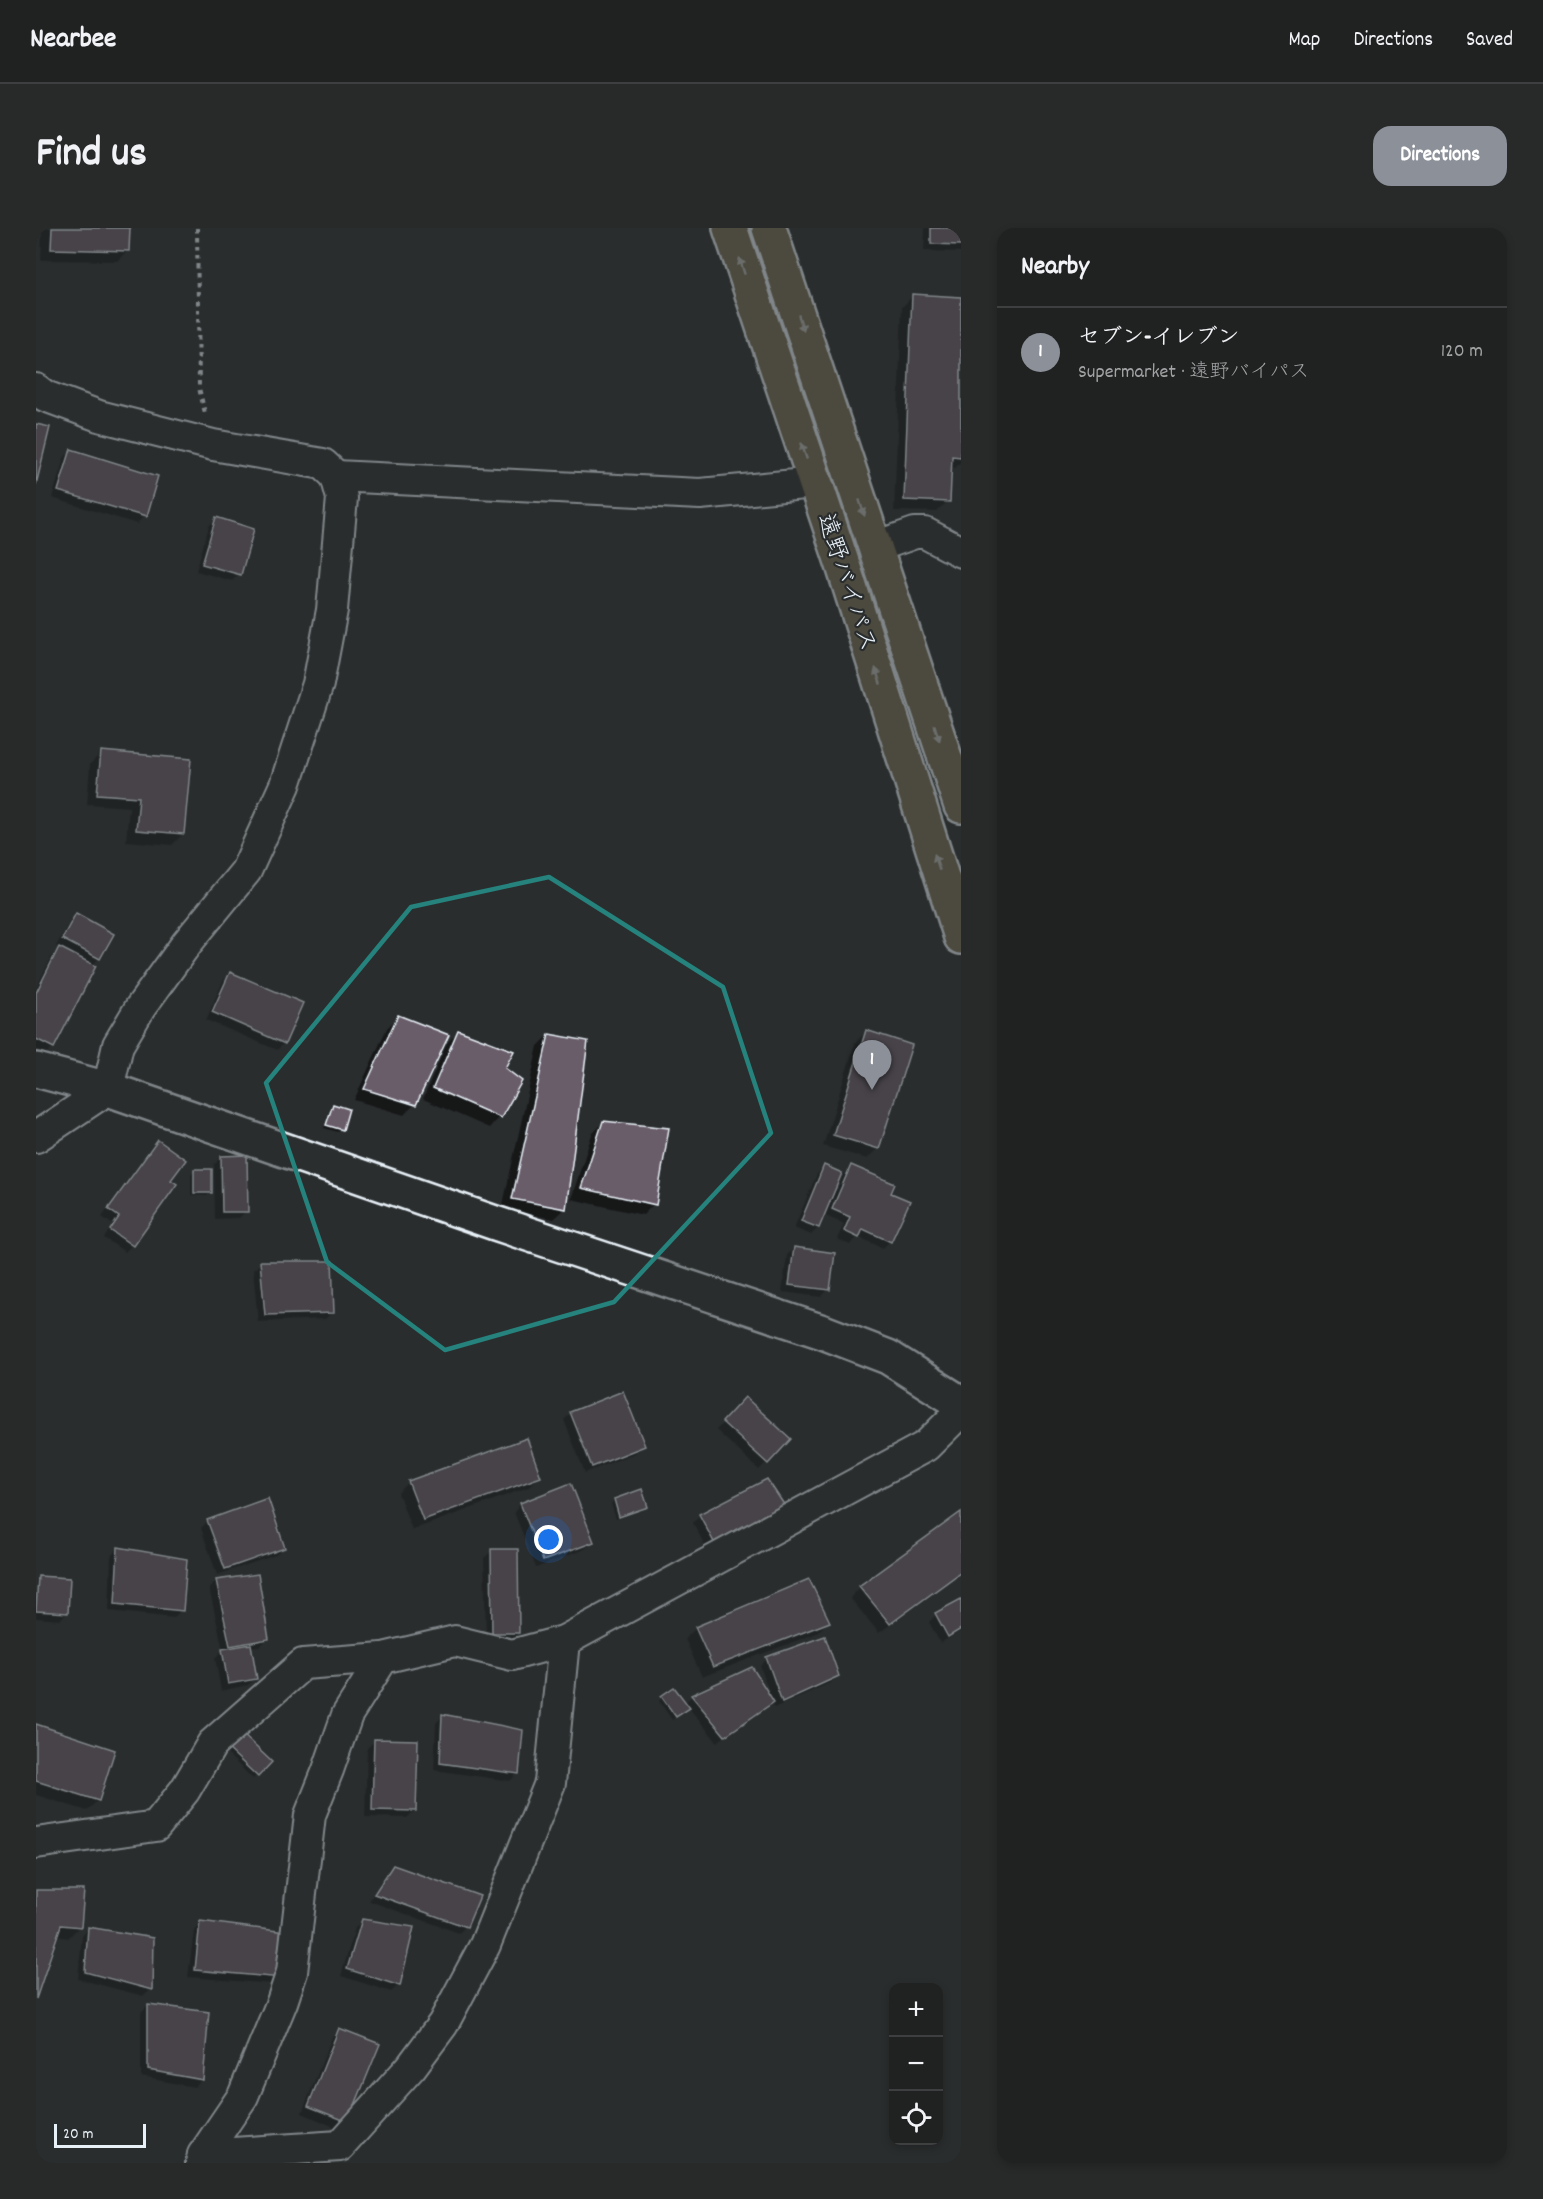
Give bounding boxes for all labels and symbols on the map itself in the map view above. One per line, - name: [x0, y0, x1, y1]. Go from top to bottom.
- one-way arrow: [737, 257, 746, 275]
- one-way arrow: [797, 314, 807, 332]
- one-way arrow: [799, 442, 808, 460]
- one-way arrow: [858, 500, 867, 518]
- street label: 遠野バイパス: [807, 509, 883, 656]
- one-way arrow: [873, 667, 882, 685]
- one-way arrow: [932, 724, 942, 742]
- one-way arrow: [932, 853, 941, 871]
- pin: 1: [852, 1040, 892, 1090]
- your location: [534, 1525, 563, 1554]
- scale bar: [54, 2121, 146, 2148]

